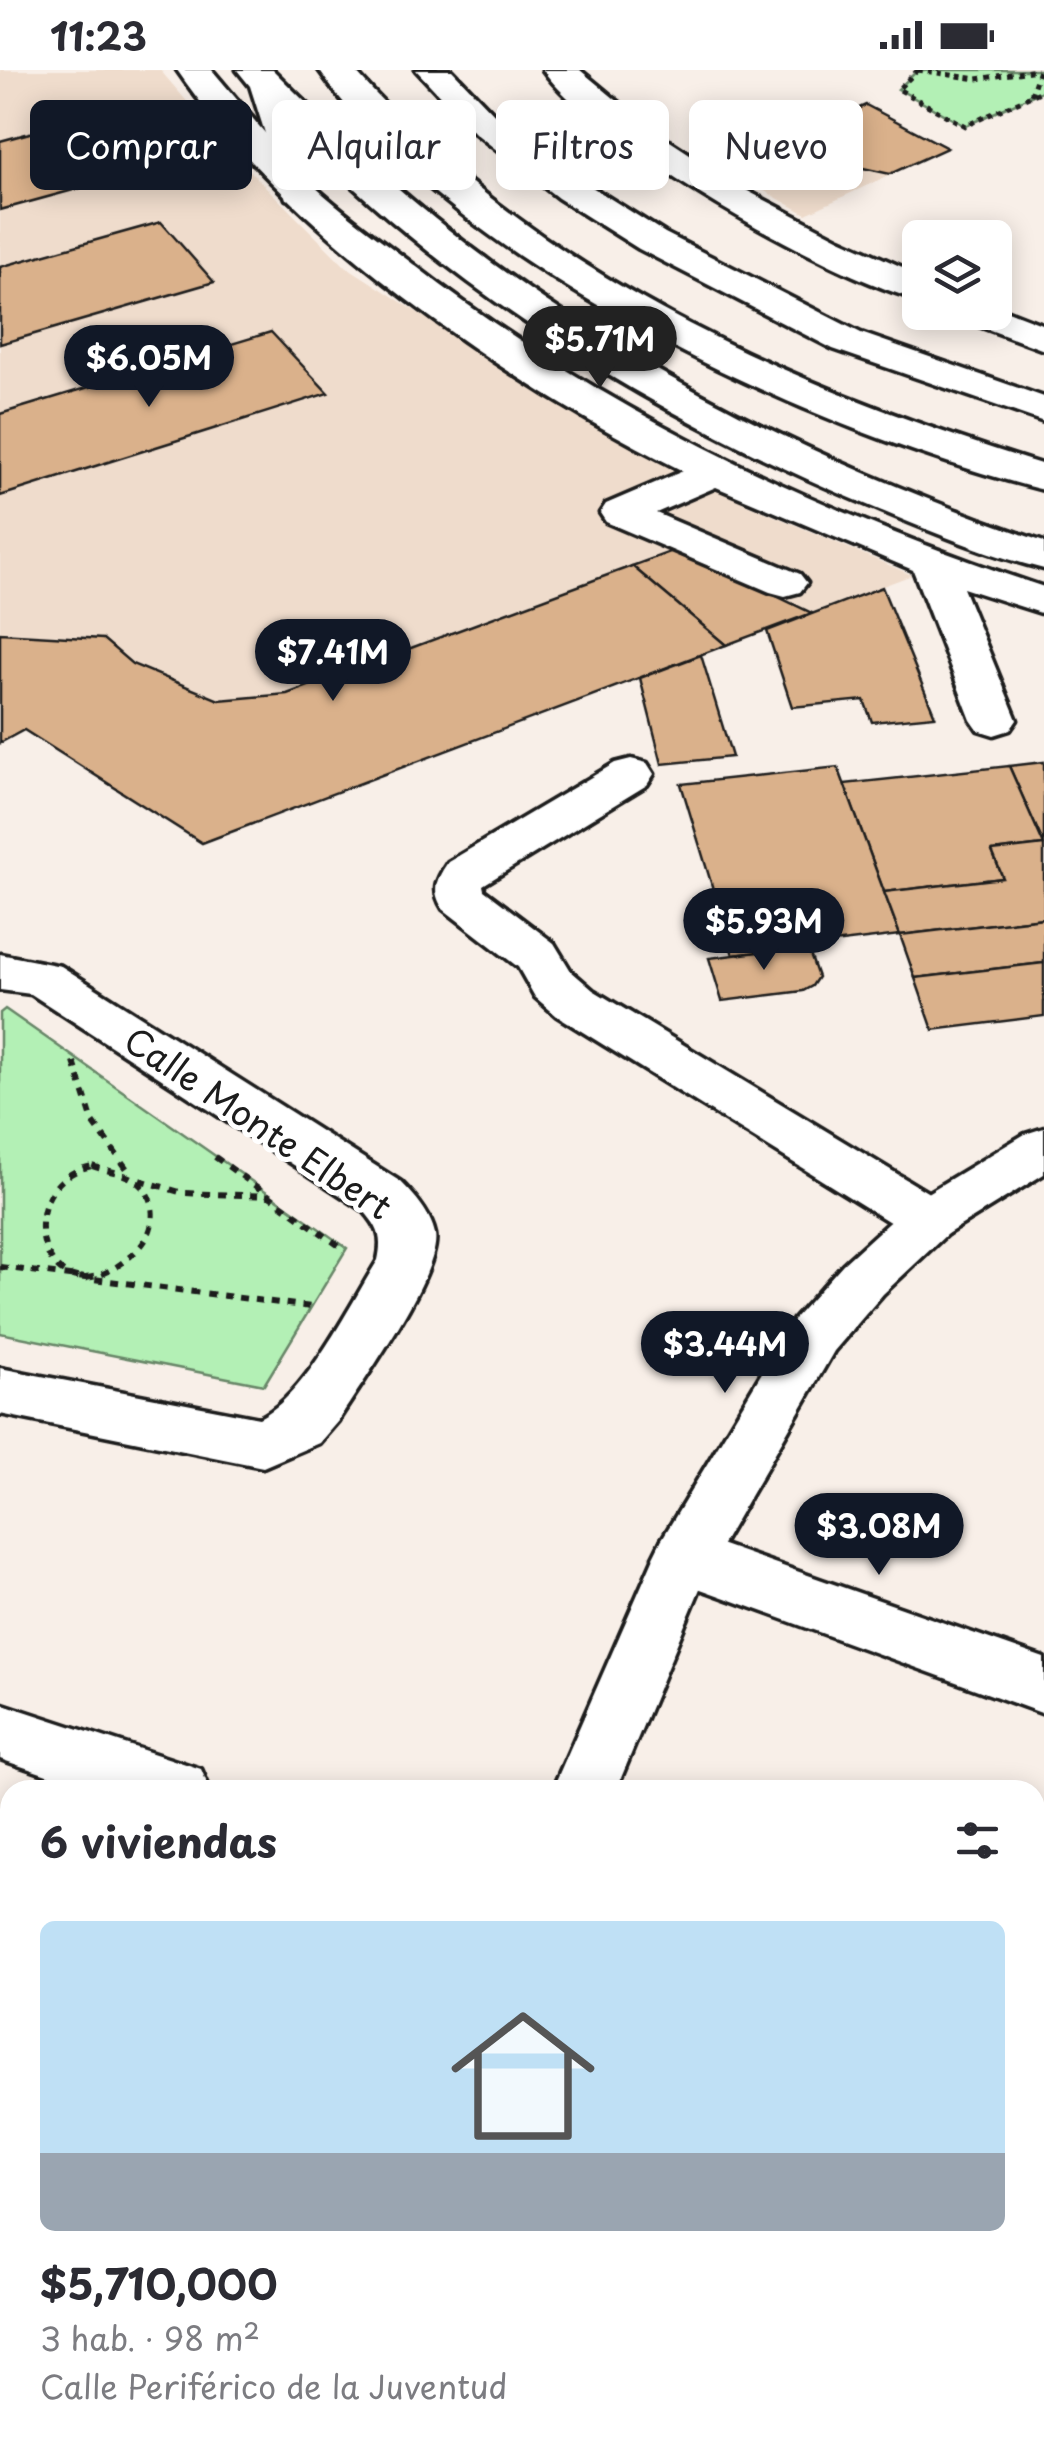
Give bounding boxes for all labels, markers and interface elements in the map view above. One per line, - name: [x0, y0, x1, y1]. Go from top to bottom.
- text: 11:23: [50, 7, 147, 64]
- chip: Comprar: [30, 100, 252, 190]
- chip: Alquilar: [272, 100, 476, 190]
- chip: Filtros: [496, 100, 669, 190]
- chip: Nuevo: [689, 100, 863, 190]
- map controls: [902, 220, 1012, 330]
- button: layers: [902, 220, 1012, 330]
- pin: $5.71M: [519, 306, 681, 391]
- text: $5.71M: [545, 314, 655, 362]
- pin: $6.05M: [68, 325, 230, 410]
- text: $6.05M: [86, 333, 212, 381]
- pin: $7.41M: [252, 619, 414, 704]
- text: $7.41M: [277, 627, 389, 675]
- pin: $5.93M: [683, 888, 845, 973]
- text: $5.93M: [705, 896, 823, 944]
- street label: Calle Monte Elbert: [114, 1012, 404, 1232]
- pin: $3.44M: [644, 1311, 806, 1396]
- text: $3.44M: [663, 1319, 787, 1367]
- pin: $3.08M: [798, 1493, 960, 1578]
- text: $3.08M: [817, 1501, 941, 1549]
- text: 6 viviendas: [40, 1809, 277, 1872]
- icon: filters: [950, 1813, 1005, 1868]
- icon: home: [433, 1986, 613, 2166]
- text: $5,710,000: [40, 2251, 278, 2314]
- text: 3 hab. · 98 m²: [40, 2314, 260, 2362]
- text: Calle Periférico de la Juventud: [40, 2362, 508, 2410]

